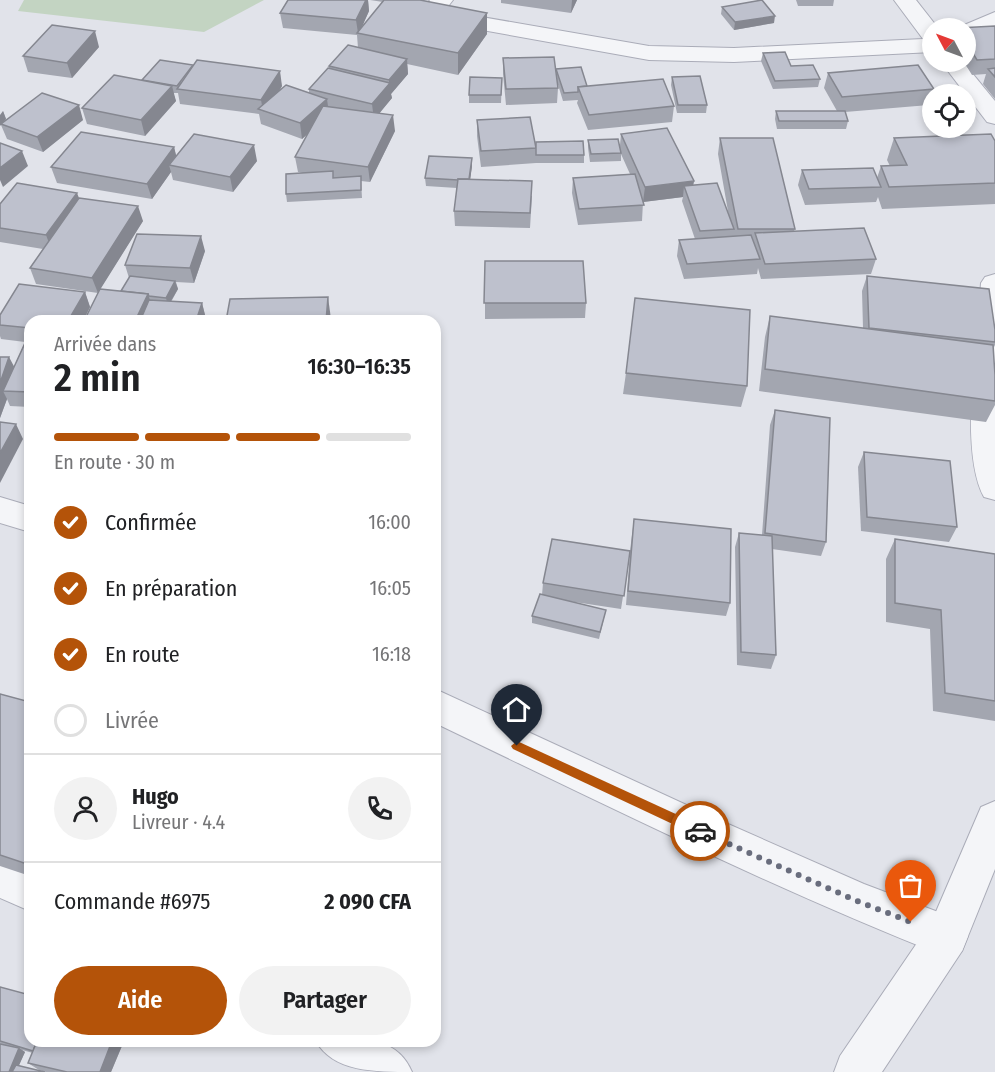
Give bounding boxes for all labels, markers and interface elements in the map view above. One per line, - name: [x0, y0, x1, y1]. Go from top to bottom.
- north arrow: [922, 18, 976, 72]
- map controls: [922, 18, 976, 138]
- button: locate: [922, 84, 976, 138]
- text: Arrivée dans: [54, 332, 156, 356]
- text: 16:30–16:35: [307, 353, 411, 380]
- text: 2 min: [54, 355, 141, 401]
- text: En route · 30 m: [54, 450, 175, 474]
- icon: check: [54, 506, 87, 539]
- text: Confirmée: [105, 509, 197, 536]
- text: 16:00: [368, 510, 411, 534]
- icon: check: [54, 572, 87, 605]
- text: En préparation: [105, 575, 237, 602]
- text: 16:05: [369, 576, 411, 600]
- icon: check: [54, 638, 87, 671]
- text: En route: [105, 641, 180, 668]
- text: 16:18: [372, 642, 411, 666]
- pin: [491, 684, 542, 746]
- icon: home: [500, 693, 533, 726]
- text: Livrée: [105, 707, 159, 734]
- button: person: [54, 777, 117, 840]
- button: phone: [348, 777, 411, 840]
- text: Hugo: [132, 783, 179, 810]
- courier: [670, 801, 730, 861]
- text: Livreur · 4.4: [132, 810, 225, 834]
- icon: car: [684, 815, 717, 848]
- pin: [885, 860, 936, 922]
- icon: bag: [894, 869, 927, 902]
- text: Commande #6975: [54, 888, 210, 915]
- text: 2 090 CFA: [324, 888, 411, 915]
- button: Aide: [54, 966, 227, 1035]
- button: Partager: [239, 966, 411, 1035]

